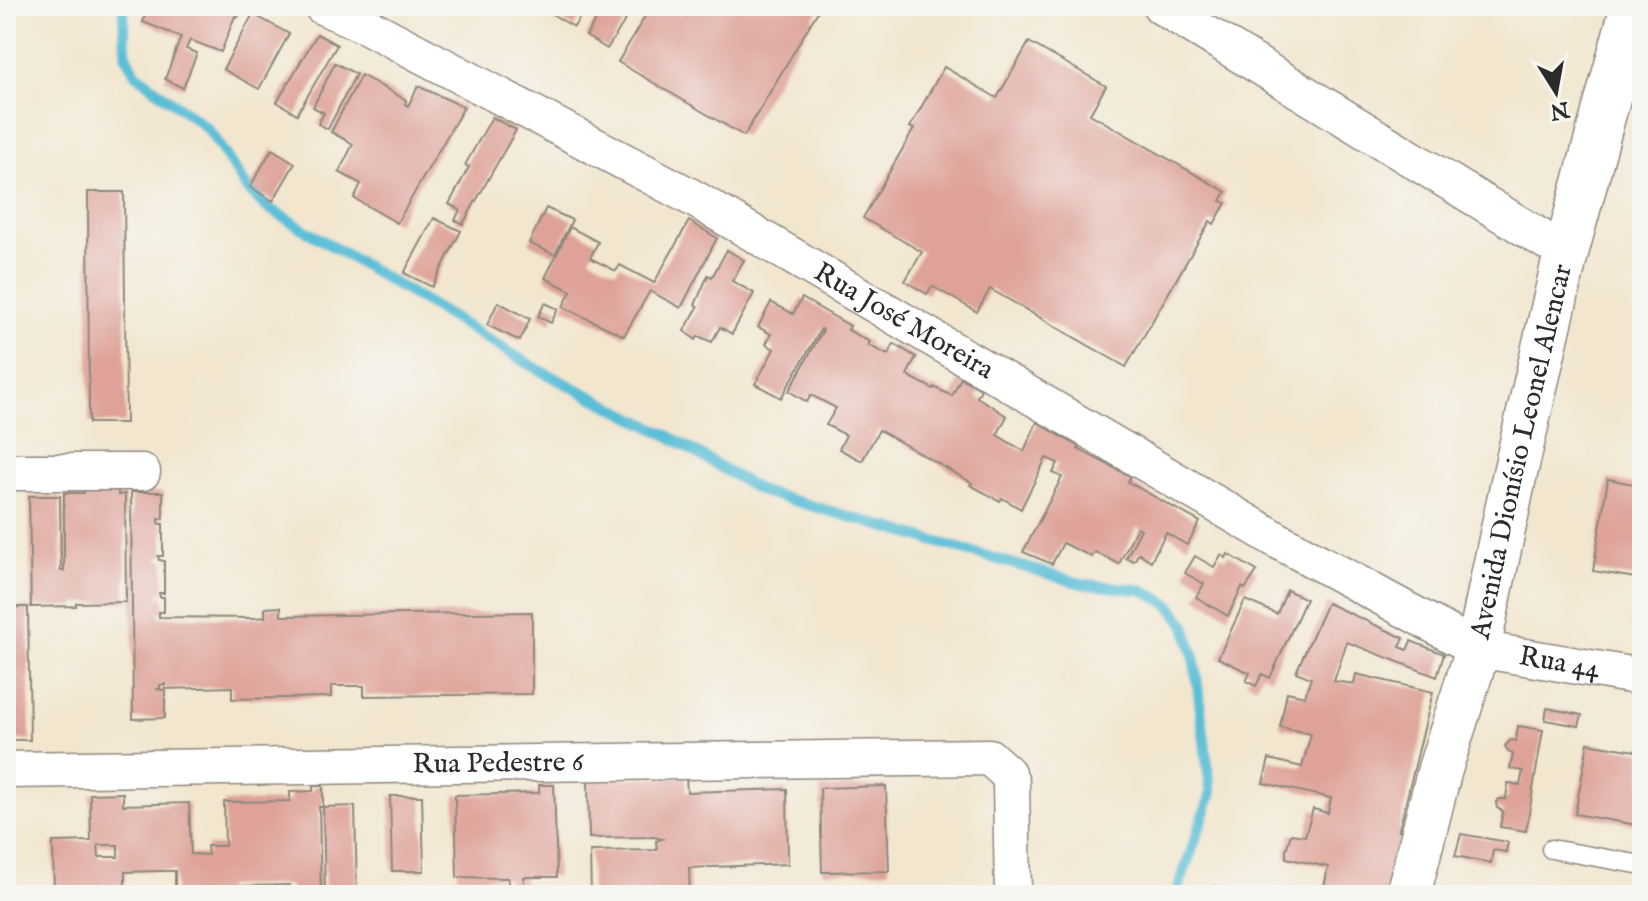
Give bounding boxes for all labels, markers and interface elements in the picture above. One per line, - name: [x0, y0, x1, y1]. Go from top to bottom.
- north arrow: [1516, 52, 1596, 132]
- text: N: [1547, 94, 1572, 125]
- street label: Rua José Moreira: [807, 255, 1001, 388]
- street label: Avenida Dionísio Leonel Alencar: [1463, 261, 1580, 643]
- street label: Rua 44: [1516, 639, 1603, 687]
- street label: Rua Pedestre 6: [412, 745, 585, 782]

